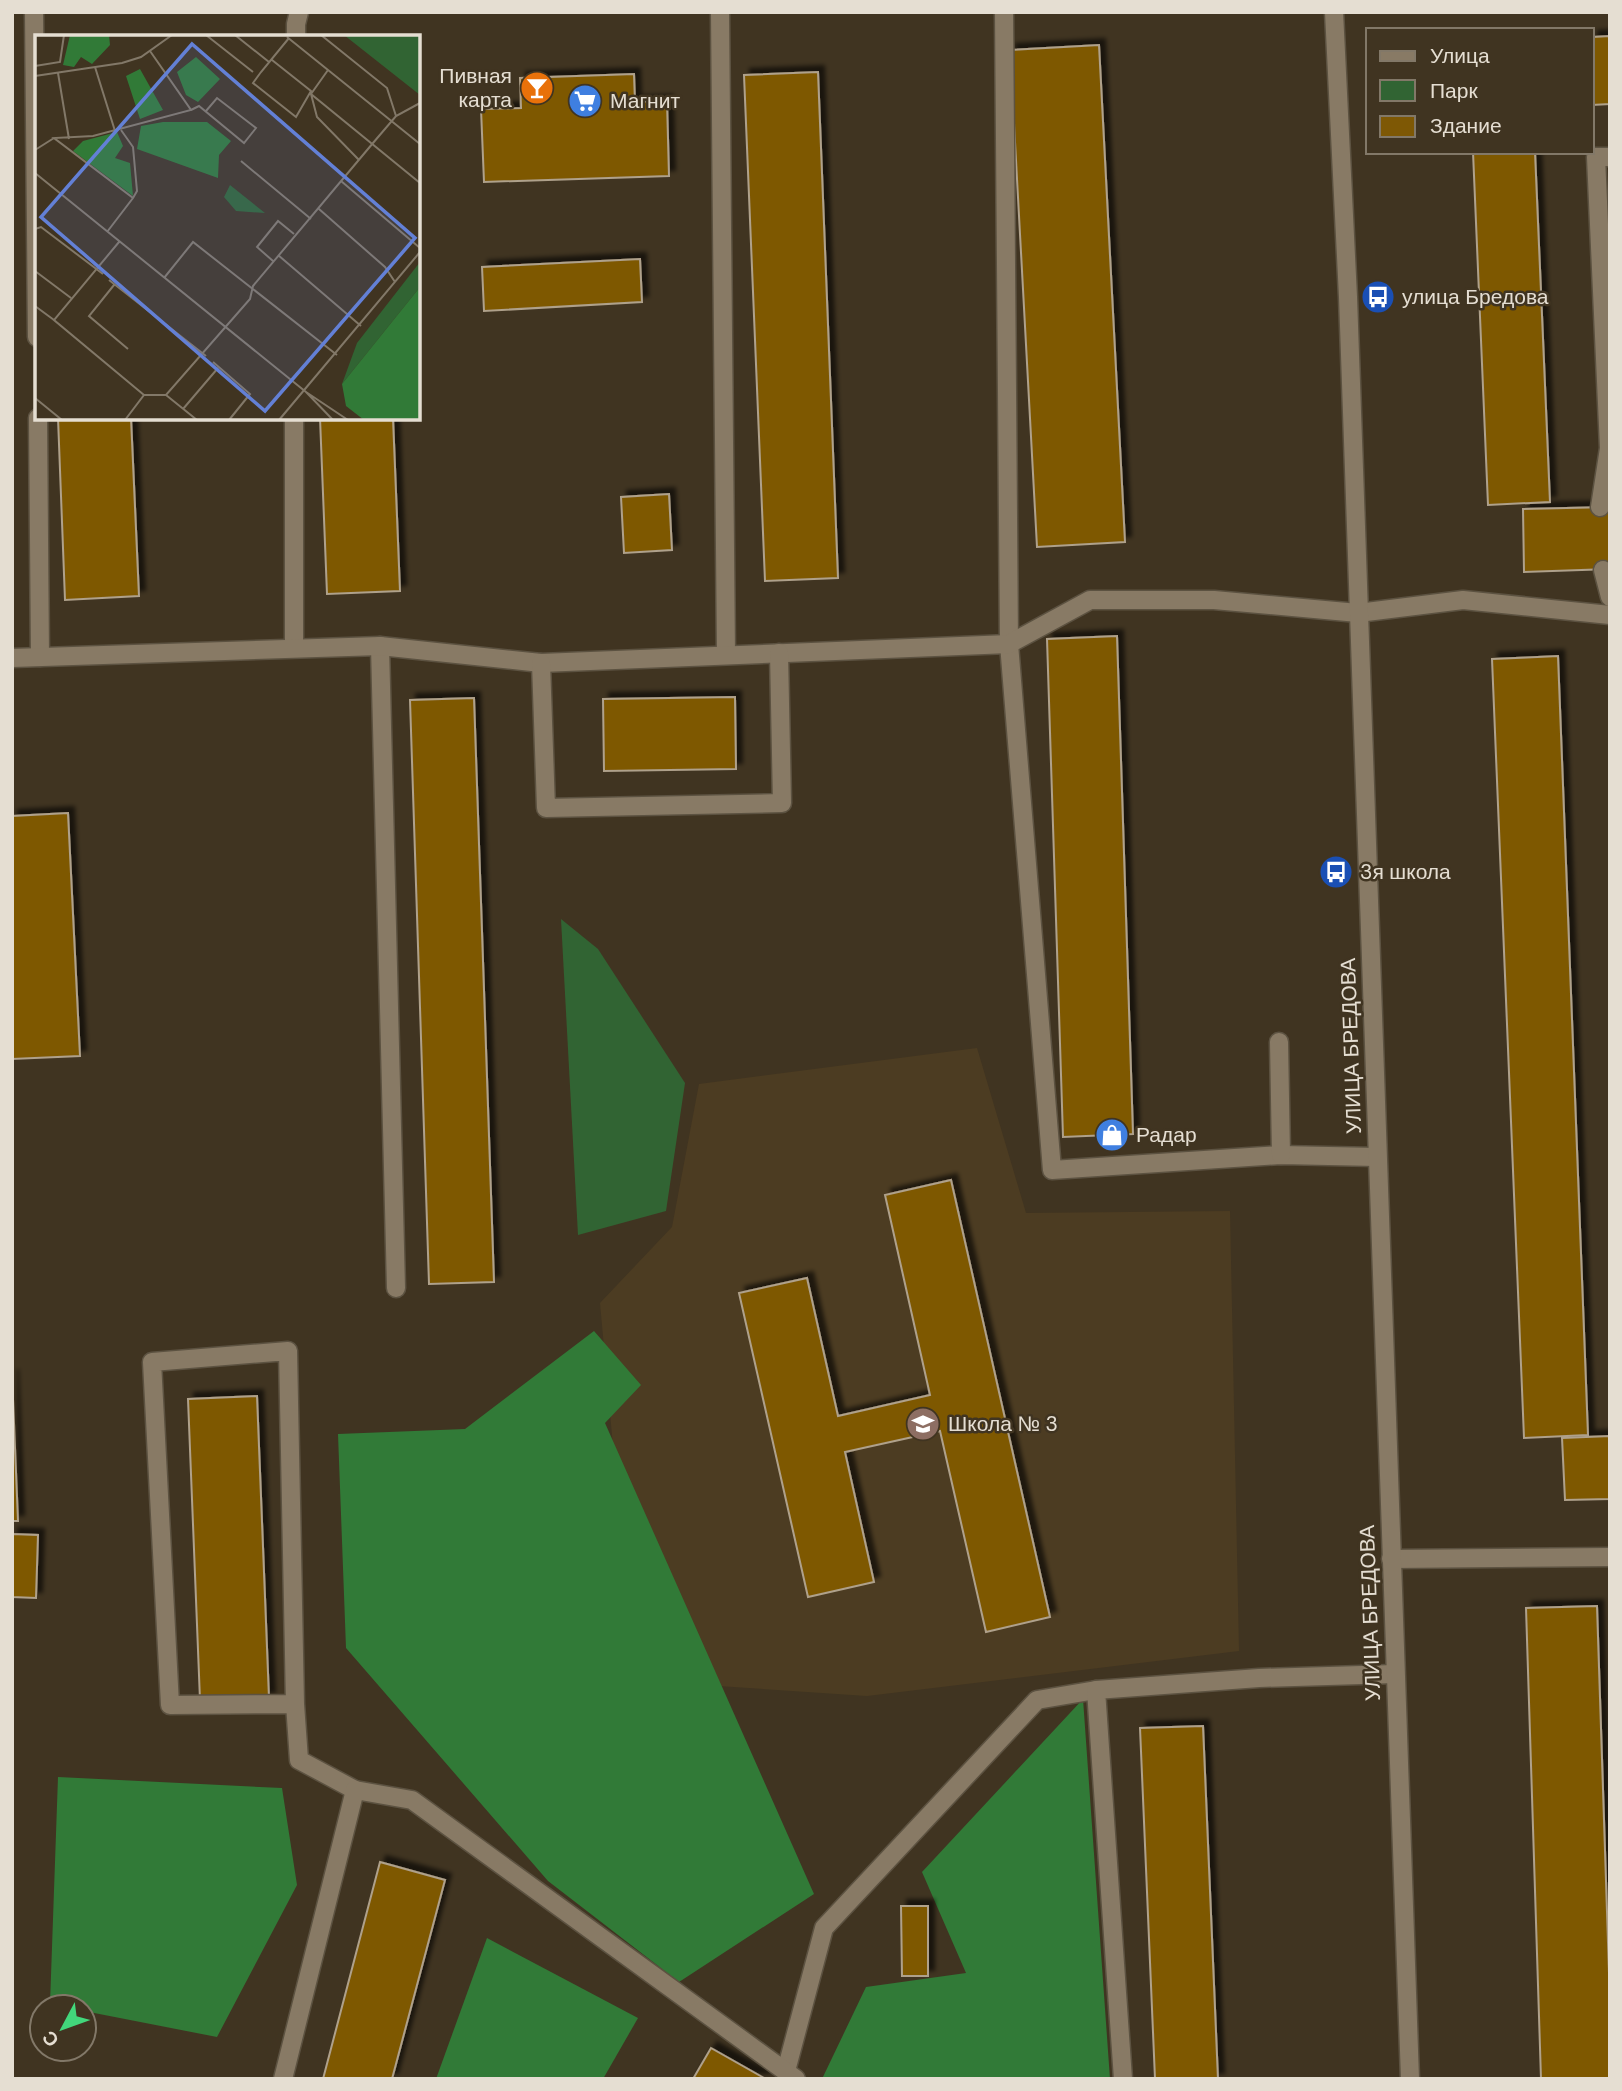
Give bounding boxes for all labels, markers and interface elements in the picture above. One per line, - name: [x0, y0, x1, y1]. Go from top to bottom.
- legend: [1366, 28, 1594, 154]
- inset map: [35, 35, 420, 420]
- text: Улица: [1430, 42, 1490, 70]
- place label: Пивная карта: [439, 62, 512, 114]
- bar icon: Пивная карта: [518, 69, 556, 107]
- text: Парк: [1430, 77, 1478, 105]
- supermarket icon: Магнит: [566, 82, 604, 120]
- place label: Магнит: [610, 87, 680, 115]
- text: Здание: [1430, 112, 1502, 140]
- bus stop icon: улица Бредова: [1359, 278, 1397, 316]
- place label: улица Бредова: [1402, 283, 1549, 311]
- bus stop icon: 3я школа: [1317, 853, 1355, 891]
- place label: 3я школа: [1360, 858, 1451, 886]
- street label: УЛИЦА БРЕДОВА: [1334, 957, 1368, 1135]
- shop icon: Радар: [1093, 1116, 1131, 1154]
- place label: Радар: [1136, 1121, 1197, 1149]
- school or university icon: Школа № 3: [904, 1405, 942, 1443]
- place label: Школа № 3: [948, 1410, 1058, 1438]
- street label: УЛИЦА БРЕДОВА: [1353, 1524, 1387, 1702]
- north arrow: [28, 1993, 98, 2063]
- text: С: [36, 2025, 64, 2052]

